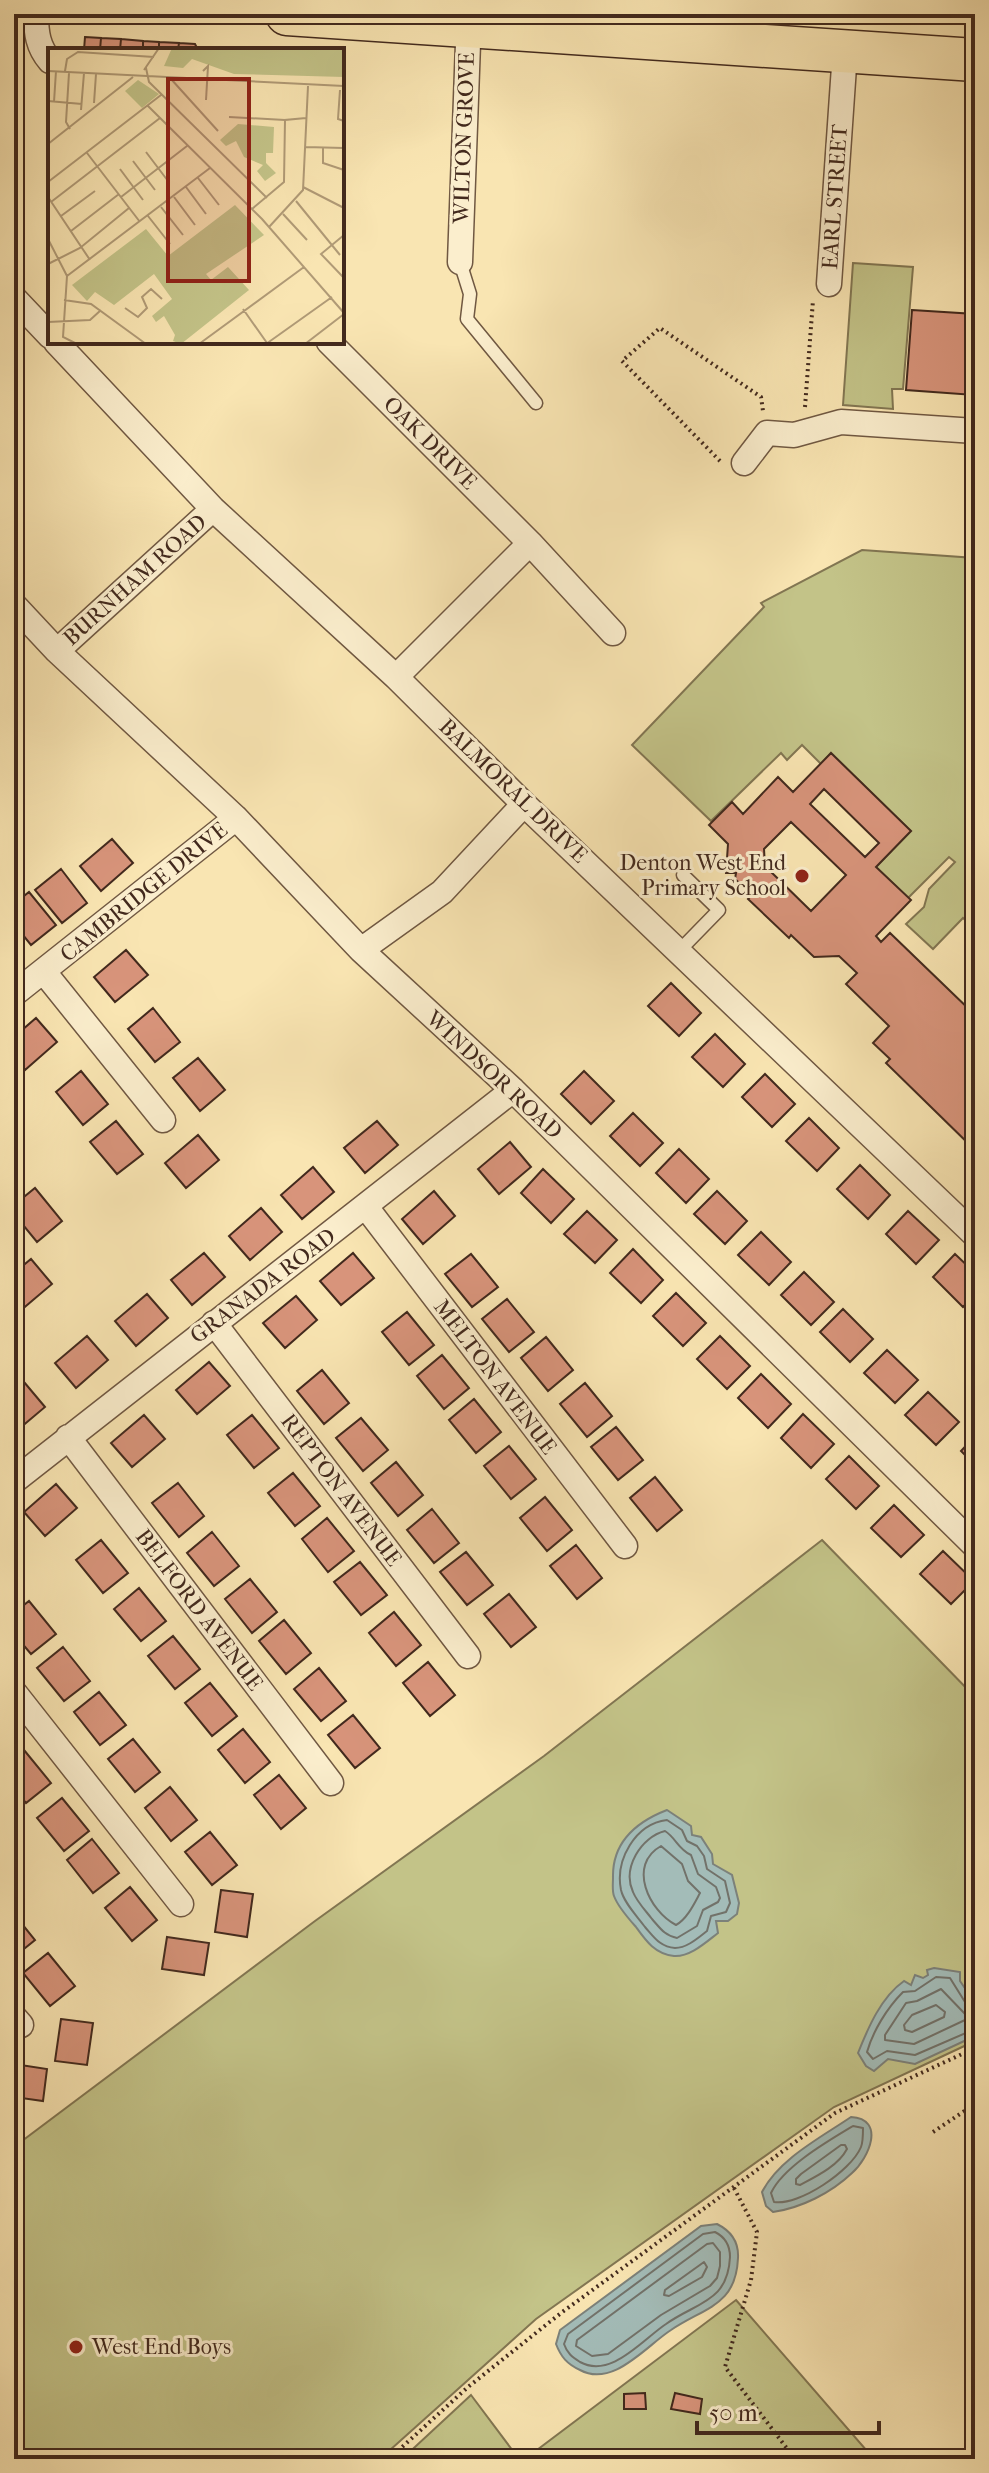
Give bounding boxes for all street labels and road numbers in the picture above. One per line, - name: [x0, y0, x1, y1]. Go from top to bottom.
- street label: WILTON GROVE: [448, 52, 480, 225]
- street label: EARL STREET: [817, 122, 853, 270]
- street label: OAK DRIVE: [378, 391, 482, 495]
- street label: BURNHAM ROAD: [58, 509, 212, 651]
- street label: BALMORAL DRIVE: [433, 714, 593, 868]
- street label: CAMBRIDGE DRIVE: [55, 817, 233, 967]
- street label: WINDSOR ROAD: [420, 1005, 567, 1145]
- street label: GRANADA ROAD: [185, 1223, 341, 1349]
- street label: MELTON AVENUE: [428, 1294, 562, 1460]
- street label: REPTON AVENUE: [275, 1409, 407, 1571]
- street label: BELFORD AVENUE: [130, 1524, 268, 1696]

